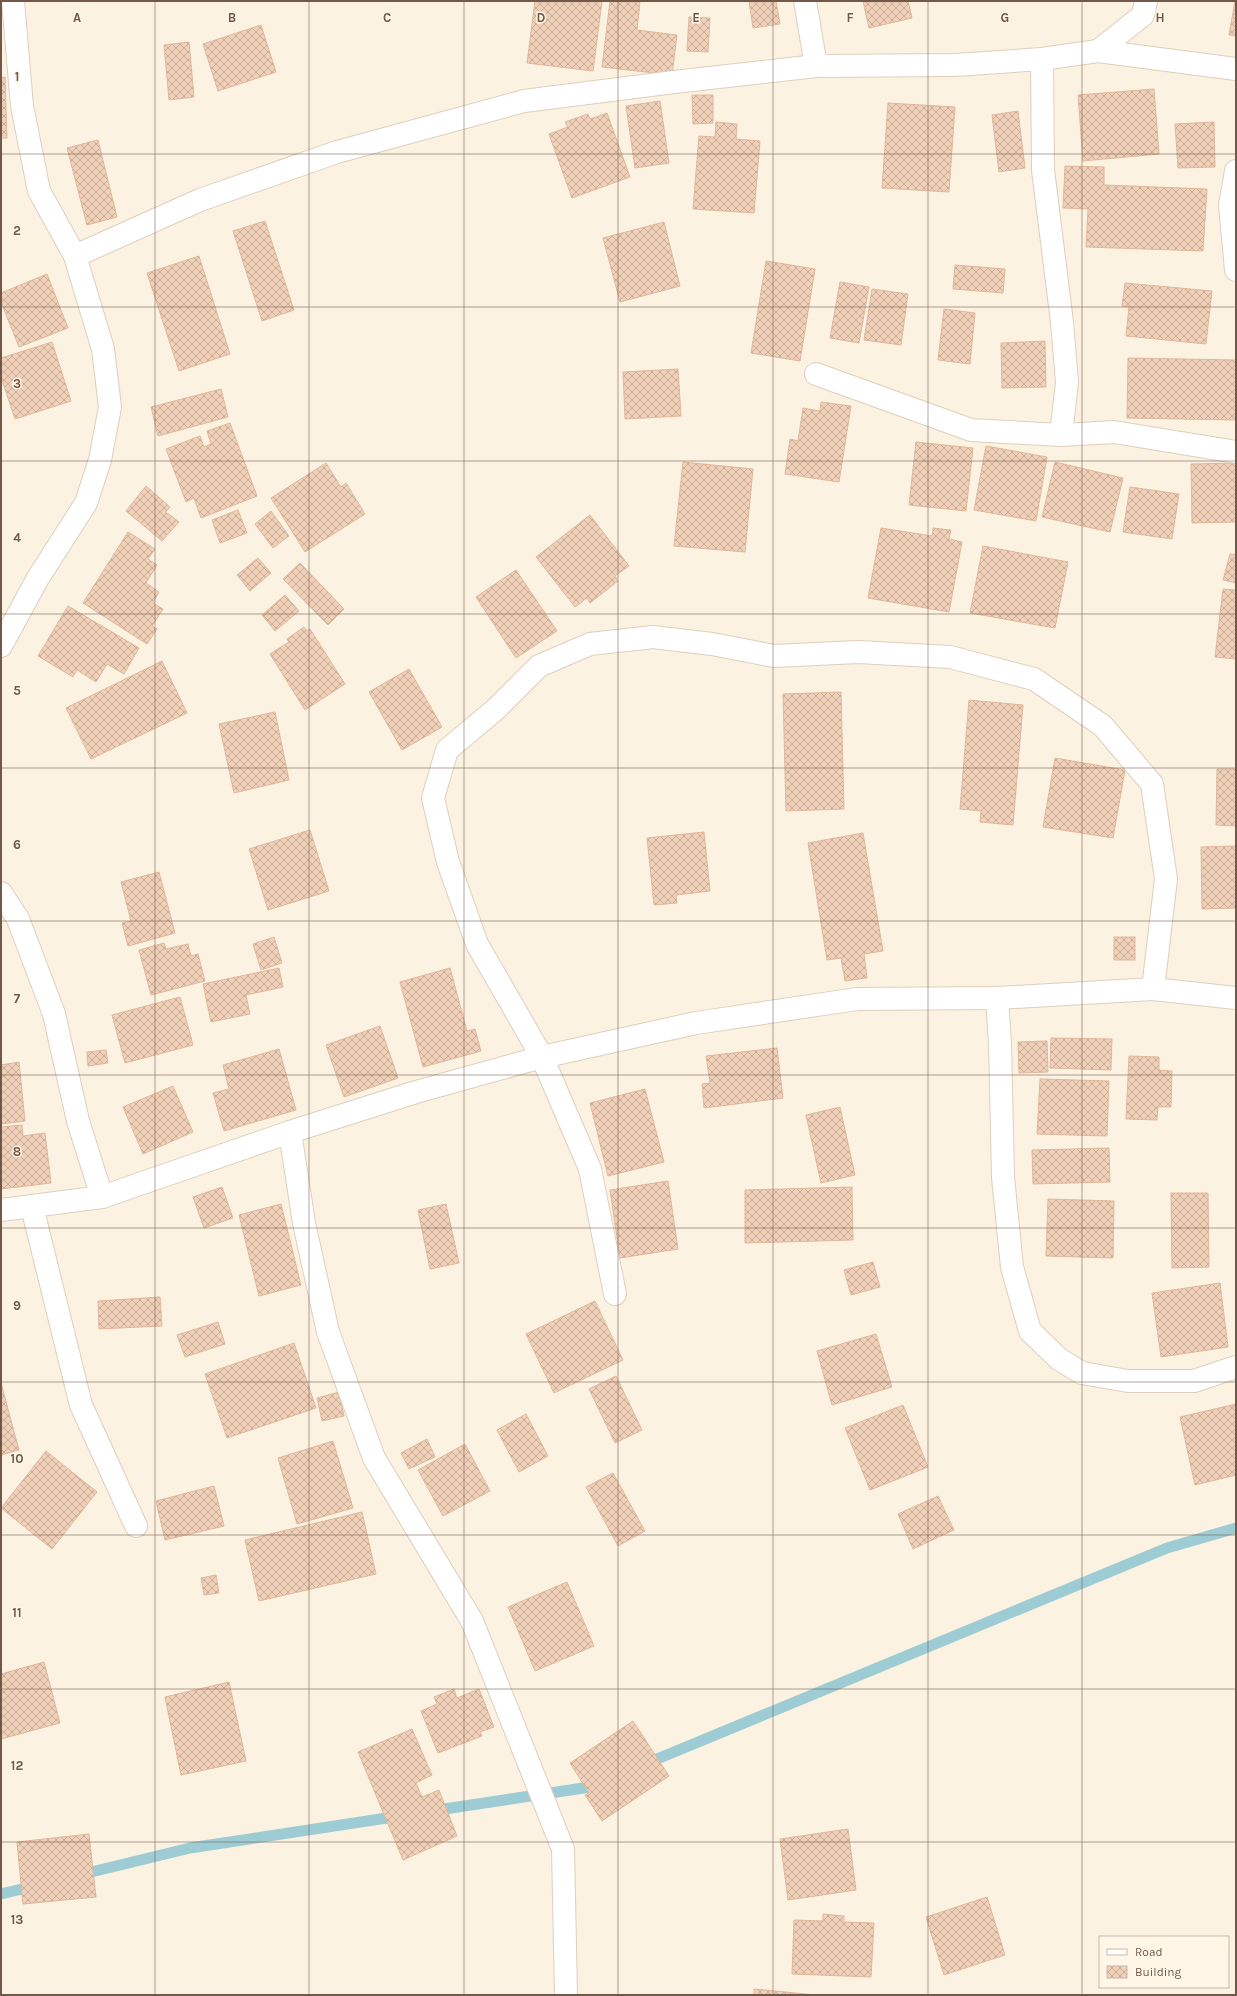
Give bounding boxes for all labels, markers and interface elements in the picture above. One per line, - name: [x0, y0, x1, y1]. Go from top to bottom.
- text: A: [73, 10, 81, 25]
- text: B: [228, 10, 236, 25]
- text: C: [383, 10, 391, 25]
- text: D: [537, 10, 546, 25]
- text: E: [692, 10, 700, 25]
- text: F: [846, 10, 854, 25]
- text: G: [1001, 10, 1009, 25]
- text: H: [1155, 10, 1165, 25]
- text: 1: [15, 69, 19, 84]
- text: 2: [13, 223, 21, 238]
- text: 3: [13, 376, 21, 391]
- text: 4: [13, 530, 21, 545]
- text: 5: [13, 683, 21, 698]
- text: 6: [13, 837, 21, 852]
- text: 7: [14, 991, 21, 1006]
- text: 8: [13, 1144, 21, 1159]
- text: 9: [13, 1298, 21, 1313]
- text: 10: [11, 1451, 23, 1466]
- text: 11: [12, 1605, 22, 1620]
- text: 12: [11, 1758, 23, 1773]
- text: 13: [11, 1912, 23, 1927]
- legend: [1099, 1936, 1229, 1988]
- text: Road: [1135, 1945, 1163, 1959]
- text: Building: [1135, 1965, 1182, 1979]

